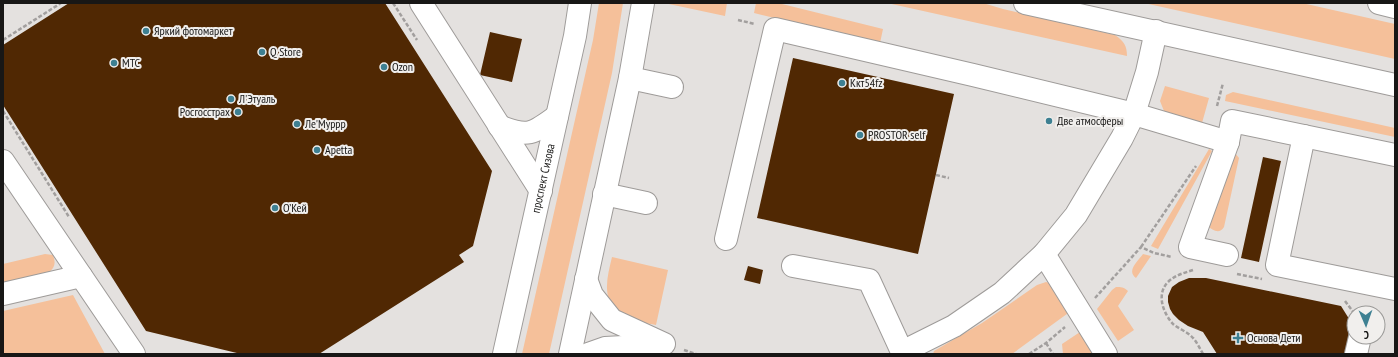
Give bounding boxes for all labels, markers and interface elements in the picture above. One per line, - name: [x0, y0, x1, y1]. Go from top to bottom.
- place label: Яркий фотомаркет: [154, 23, 233, 38]
- marker: Яркий фотомаркет: [141, 26, 151, 36]
- place label: Q Store: [270, 44, 301, 59]
- marker: Q Store: [257, 47, 267, 57]
- place label: МТС: [122, 55, 141, 70]
- marker: МТС: [109, 58, 119, 68]
- place label: Ozon: [392, 59, 413, 74]
- marker: Ozon: [379, 62, 389, 72]
- place label: Kкт54fz: [850, 75, 883, 90]
- marker: Kкт54fz: [837, 78, 847, 88]
- place label: Л'Этуаль: [238, 91, 276, 106]
- marker: Л'Этуаль: [226, 94, 236, 104]
- place label: Росгосстрах: [180, 104, 230, 119]
- marker: Росгосстрах: [233, 107, 243, 117]
- place label: Две атмосферы: [1057, 113, 1123, 128]
- place label: Ле'Муррр: [304, 116, 346, 131]
- marker: Две атмосферы: [1044, 116, 1054, 126]
- marker: Ле'Муррр: [292, 119, 302, 129]
- place label: PROSTOR self: [868, 127, 926, 142]
- marker: PROSTOR self: [855, 130, 865, 140]
- place label: Apetta: [325, 142, 352, 157]
- street label: проспект Сизова: [528, 142, 558, 214]
- marker: Apetta: [312, 145, 322, 155]
- place label: О’Кей: [283, 200, 307, 215]
- marker: О’Кей: [270, 203, 280, 213]
- north arrow: [1346, 305, 1386, 345]
- text: С: [1364, 328, 1369, 342]
- place label: Основа Дети: [1247, 330, 1301, 345]
- marker: Основа Дети: [1232, 332, 1244, 344]

